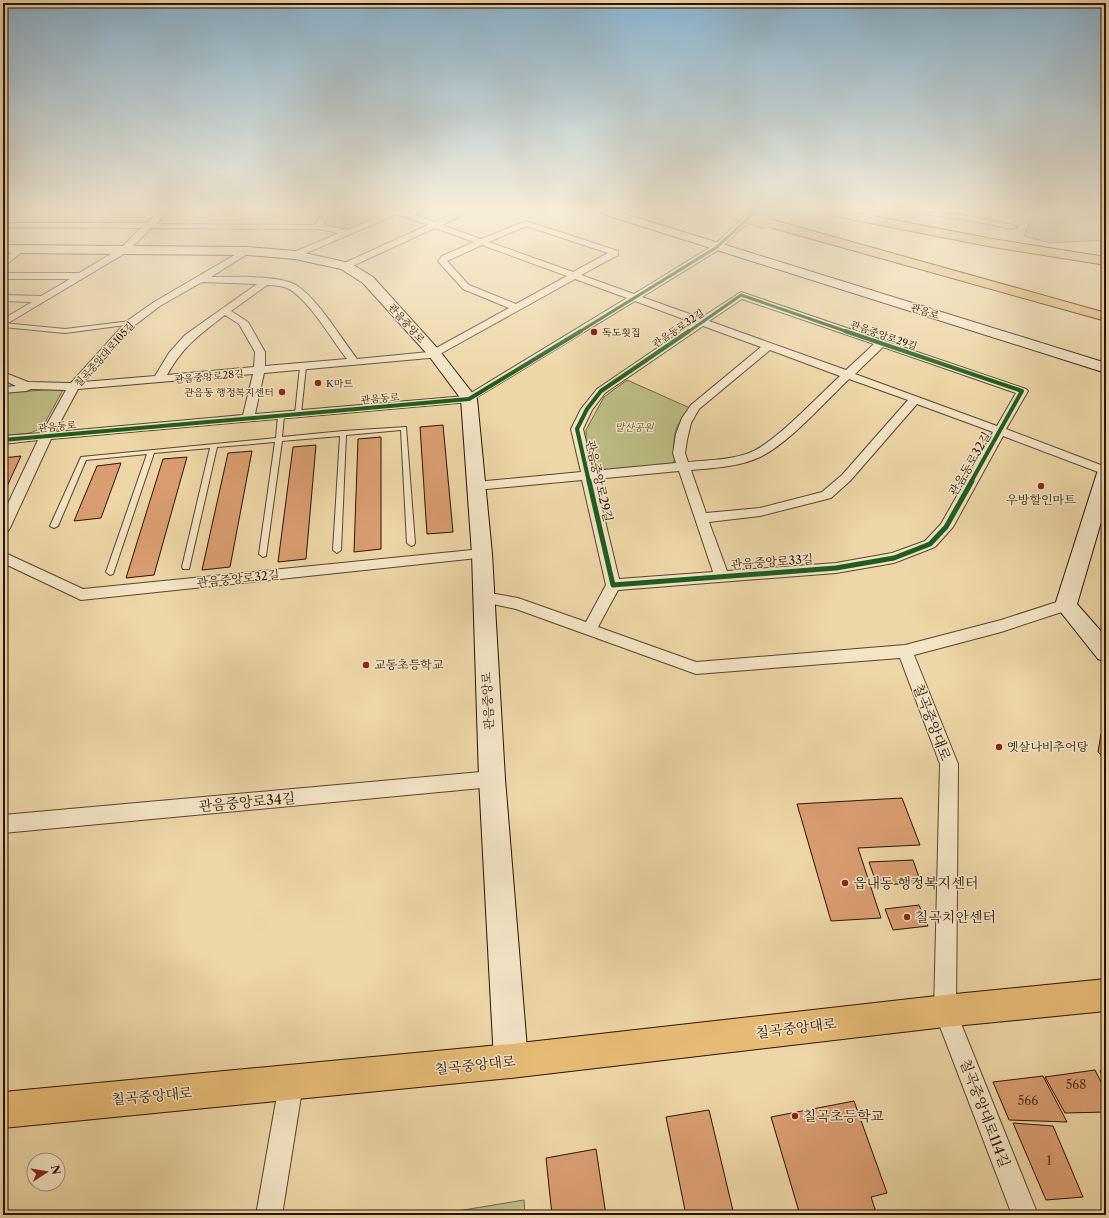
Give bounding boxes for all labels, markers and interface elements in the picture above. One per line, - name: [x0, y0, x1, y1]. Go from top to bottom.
- street label: 관음중앙로: [386, 301, 428, 346]
- street label: 관음로: [909, 301, 941, 322]
- street label: 관음동로32길: [650, 306, 707, 350]
- street label: 관음중앙로29길: [849, 318, 919, 353]
- street label: 칠곡중앙대로105길: [72, 319, 137, 390]
- place label: 독도횟집: [602, 326, 641, 339]
- marker: 독도횟집: [589, 327, 599, 337]
- street label: 관음중앙로28길: [174, 367, 244, 386]
- place label: K마트: [326, 377, 353, 390]
- marker: K마트: [313, 378, 323, 388]
- place label: 관음동 행정복지센터: [184, 386, 274, 399]
- marker: 관음동 행정복지센터: [277, 387, 287, 397]
- street label: 관음동로: [360, 390, 400, 407]
- street label: 관음동로: [37, 418, 77, 435]
- park label: 말산공원: [615, 421, 655, 434]
- street label: 관음동로32길: [945, 429, 994, 498]
- street label: 관음중앙로29길: [583, 439, 616, 523]
- marker: 우방할인마트: [1036, 481, 1046, 491]
- place label: 우방할인마트: [1006, 492, 1076, 507]
- street label: 관음중앙로33길: [730, 551, 814, 572]
- street label: 관음중앙로32길: [196, 567, 280, 590]
- place label: 교동초등학교: [374, 657, 444, 672]
- marker: 교동초등학교: [361, 660, 371, 670]
- street label: 관음중앙로: [478, 671, 497, 730]
- street label: 칠곡중앙대로: [909, 681, 955, 764]
- place label: 옛살나비추어탕: [1007, 739, 1089, 754]
- marker: 옛살나비추어탕: [994, 742, 1004, 752]
- street label: 관음중앙로34길: [198, 789, 296, 815]
- place label: 읍내동 행정복지센터: [853, 874, 978, 892]
- marker: 읍내동 행정복지센터: [840, 878, 850, 888]
- place label: 칠곡치안센터: [915, 908, 996, 926]
- marker: 칠곡치안센터: [902, 912, 912, 922]
- street label: 칠곡중앙대로: [755, 1014, 838, 1042]
- street label: 칠곡중앙대로: [434, 1052, 517, 1078]
- street label: 칠곡중앙대로114길: [956, 1056, 1014, 1170]
- house number: 568: [1066, 1077, 1086, 1092]
- street label: 칠곡중앙대로: [111, 1083, 194, 1109]
- house number: 566: [1018, 1093, 1038, 1108]
- place label: 칠곡초등학교: [803, 1107, 885, 1125]
- marker: 칠곡초등학교: [790, 1111, 800, 1121]
- north arrow: [26, 1152, 66, 1192]
- house number: 1: [1046, 1153, 1052, 1168]
- text: N: [48, 1164, 64, 1176]

